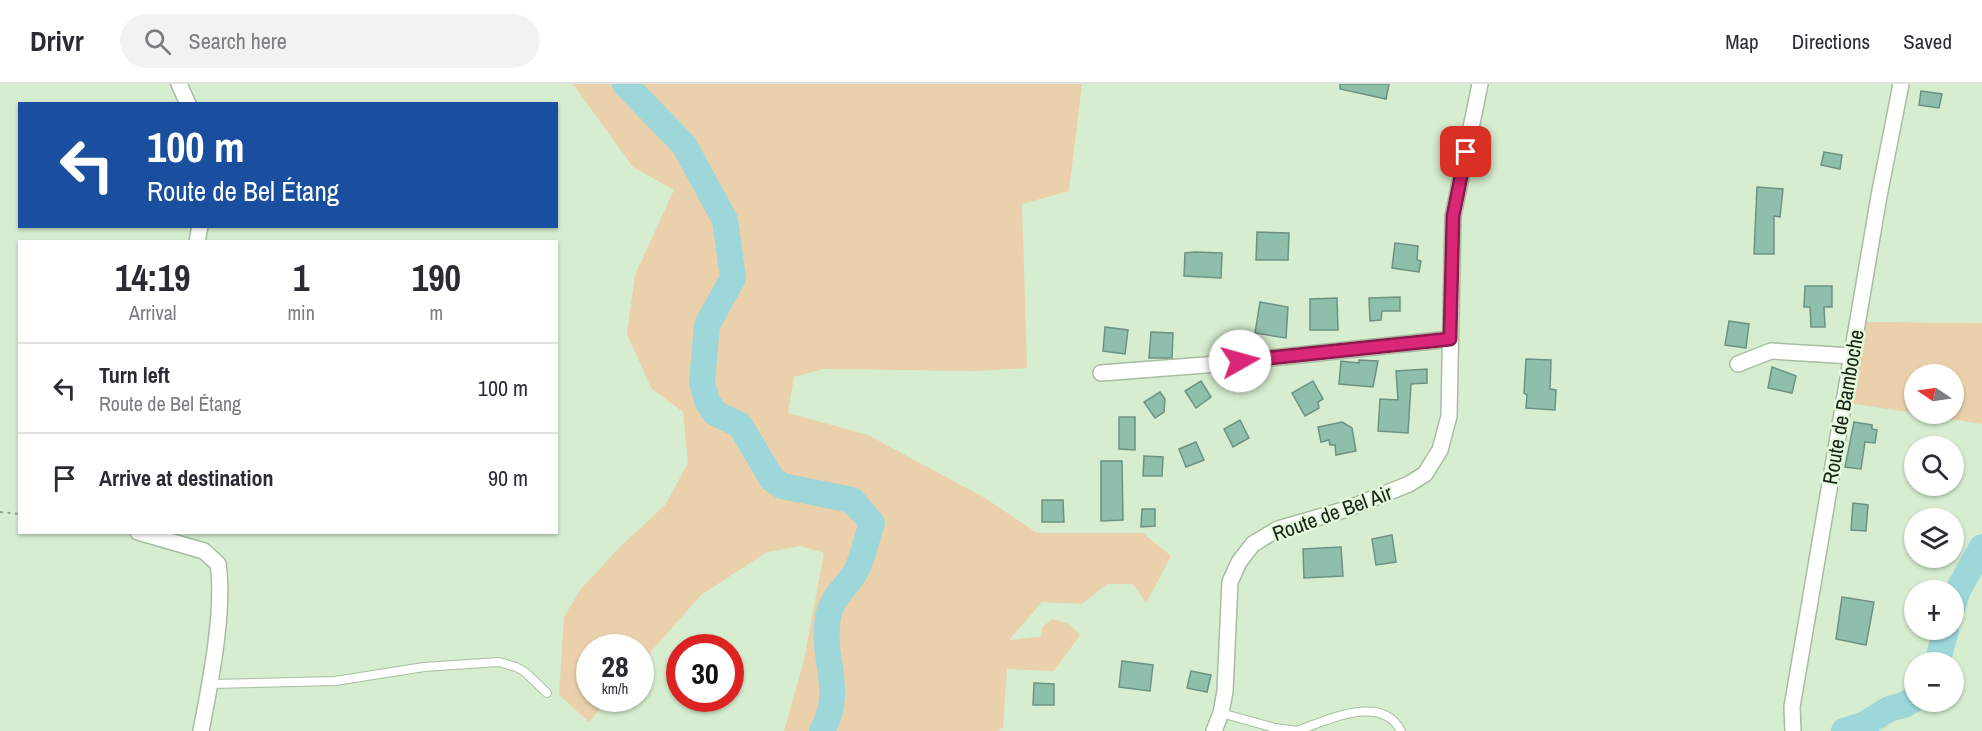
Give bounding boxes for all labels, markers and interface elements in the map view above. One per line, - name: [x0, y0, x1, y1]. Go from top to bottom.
- search box: [120, 14, 540, 68]
- text: Drivr: [30, 22, 84, 60]
- icon: search: [141, 25, 174, 58]
- text: Search here: [189, 26, 287, 56]
- text: Map: [1725, 27, 1759, 56]
- text: Directions: [1792, 27, 1870, 56]
- text: Saved: [1903, 27, 1952, 56]
- text: 100 m: [147, 119, 245, 175]
- icon: left: [48, 126, 126, 204]
- pin: [1440, 126, 1491, 177]
- icon: arrive: [1449, 135, 1482, 168]
- text: Route de Bel Étang: [147, 173, 339, 209]
- text: 14:19: [115, 254, 190, 302]
- text: 1: [293, 254, 309, 302]
- text: 190: [412, 254, 461, 302]
- text: Arrival: [129, 299, 176, 326]
- text: min: [287, 299, 315, 326]
- text: m: [430, 299, 443, 326]
- street label: Route de Bamboche: [1815, 327, 1871, 487]
- position arrow: [1208, 329, 1272, 393]
- text: Turn left: [99, 360, 170, 390]
- north arrow: [1904, 364, 1964, 424]
- map controls: [1904, 364, 1964, 712]
- icon: left: [48, 372, 81, 405]
- text: 100 m: [478, 373, 528, 403]
- text: Route de Bel Étang: [99, 390, 241, 417]
- button: search: [1904, 436, 1964, 496]
- icon: arrive: [48, 462, 81, 495]
- text: Arrive at destination: [99, 463, 273, 493]
- text: 90 m: [488, 463, 528, 493]
- street label: Route de Bel Air: [1268, 478, 1396, 548]
- button: layers: [1904, 508, 1964, 568]
- button: +: [1904, 580, 1964, 640]
- speed limit sign: 30: [666, 634, 744, 712]
- text: 28: [601, 646, 629, 686]
- button: −: [1904, 652, 1964, 712]
- text: km/h: [602, 678, 628, 699]

